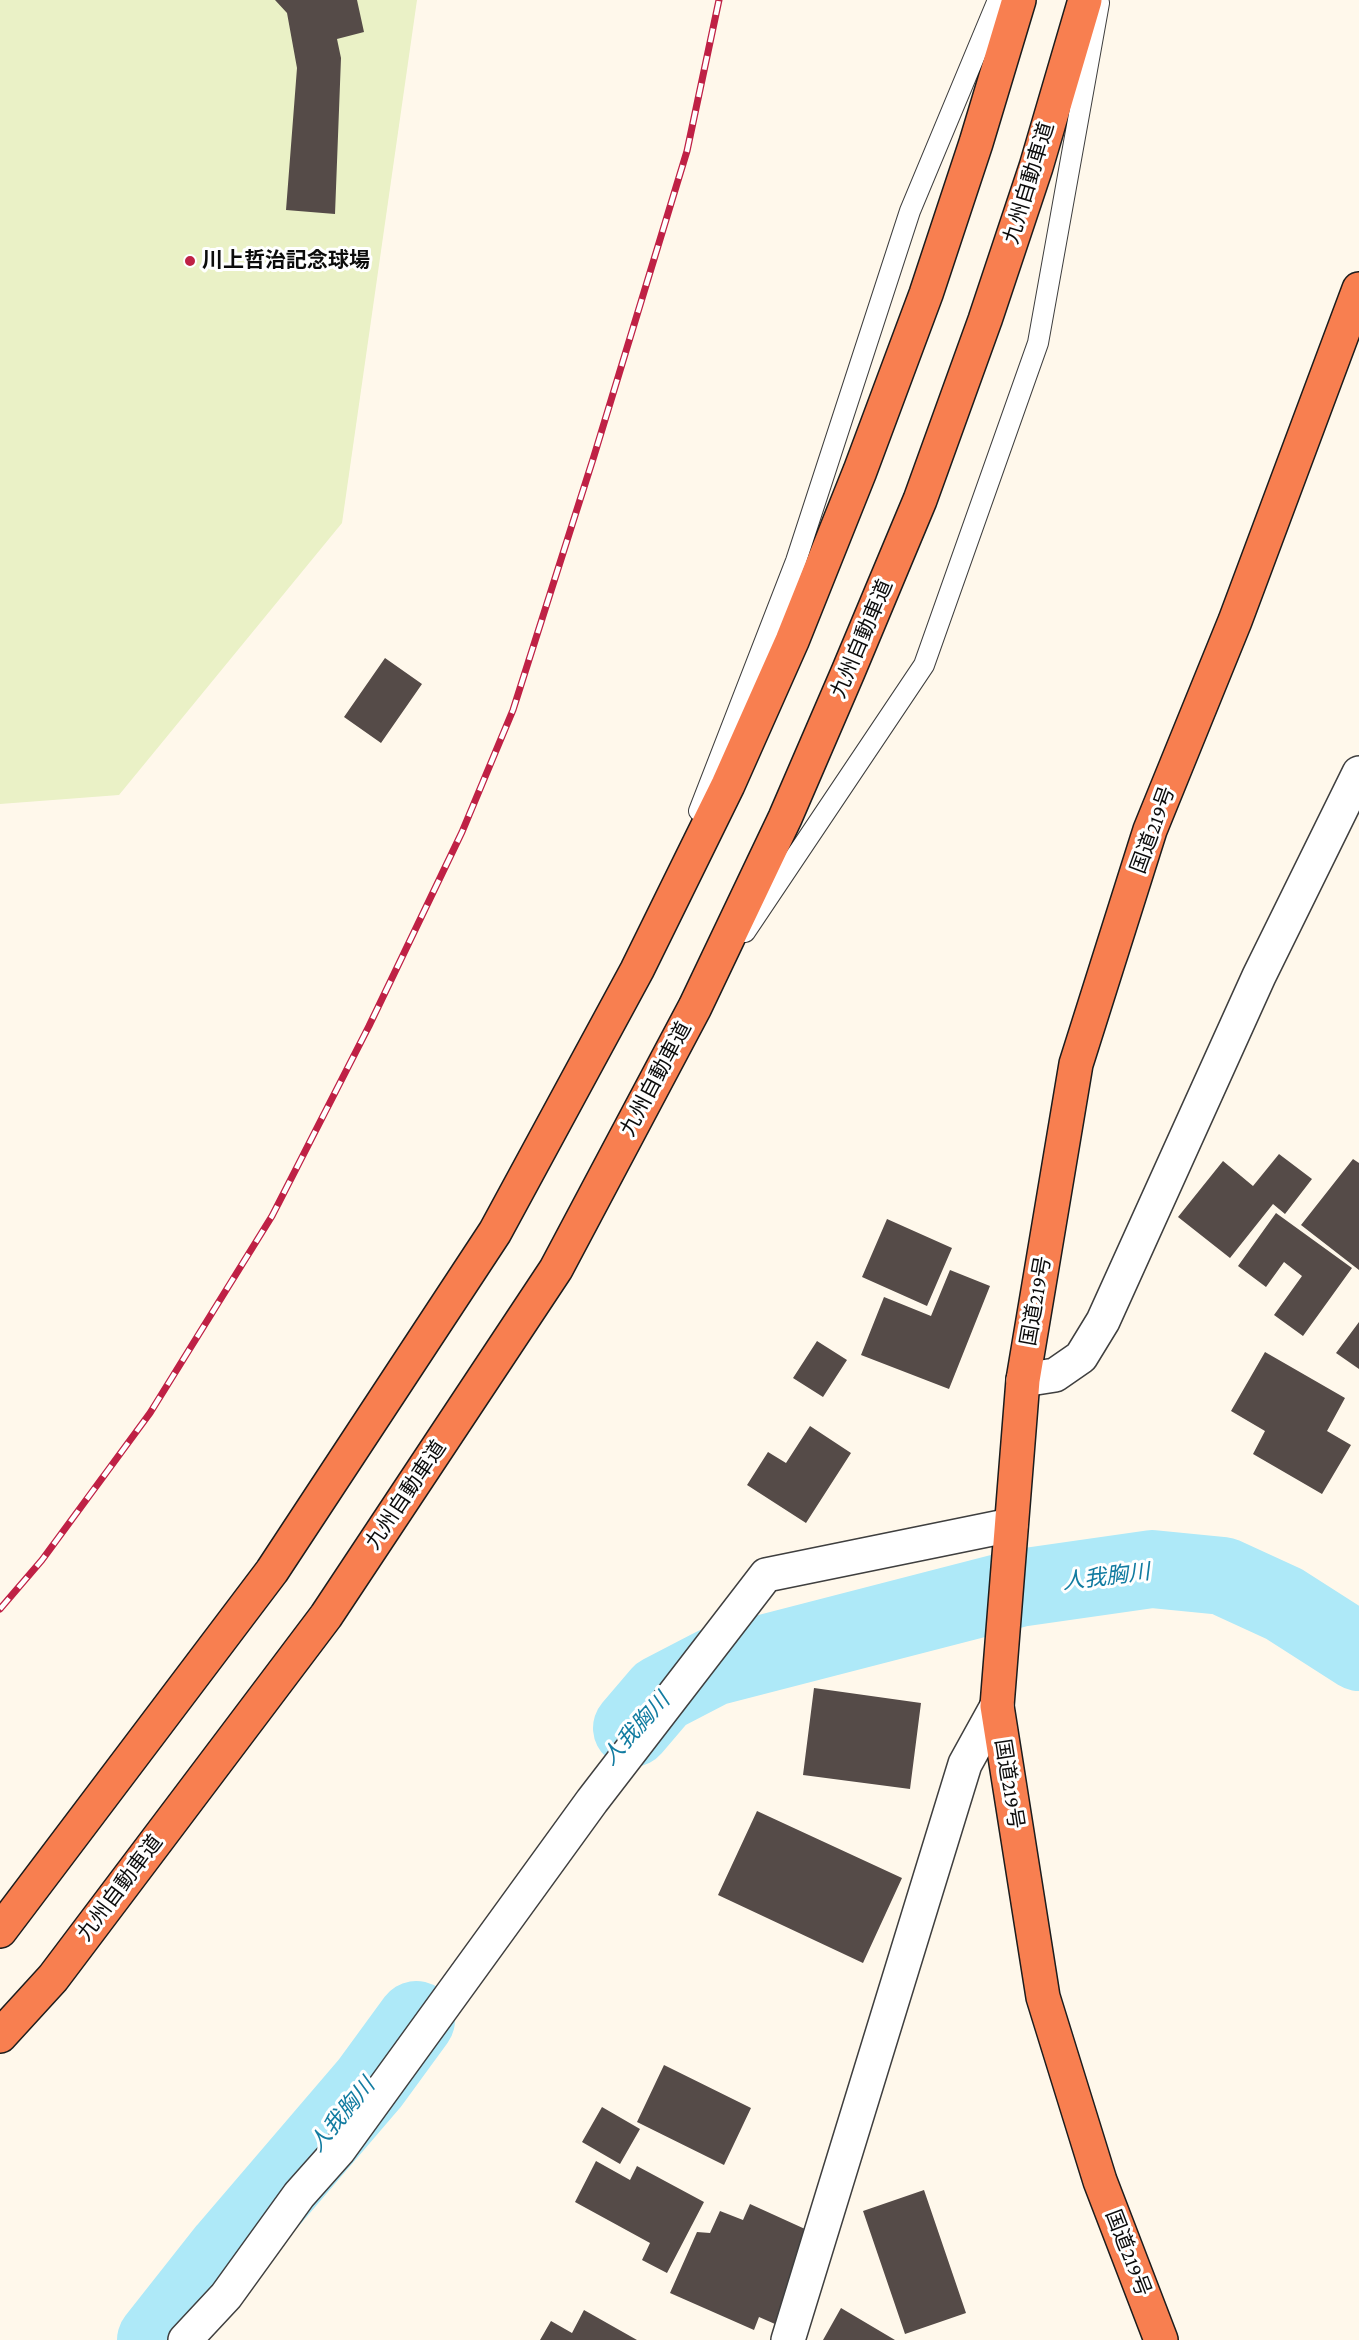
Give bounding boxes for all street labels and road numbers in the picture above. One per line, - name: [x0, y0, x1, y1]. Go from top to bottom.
- street label: 九州自動車道: [999, 119, 1059, 247]
- street label: 九州自動車道: [826, 576, 898, 702]
- street label: 国道219号: [1126, 783, 1180, 877]
- street label: 九州自動車道: [615, 1017, 697, 1141]
- street label: 国道219号: [1016, 1254, 1056, 1348]
- street label: 九州自動車道: [360, 1436, 452, 1554]
- street label: 国道219号: [989, 1737, 1029, 1831]
- street label: 九州自動車道: [72, 1830, 168, 1946]
- street label: 国道219号: [1100, 2206, 1156, 2300]

